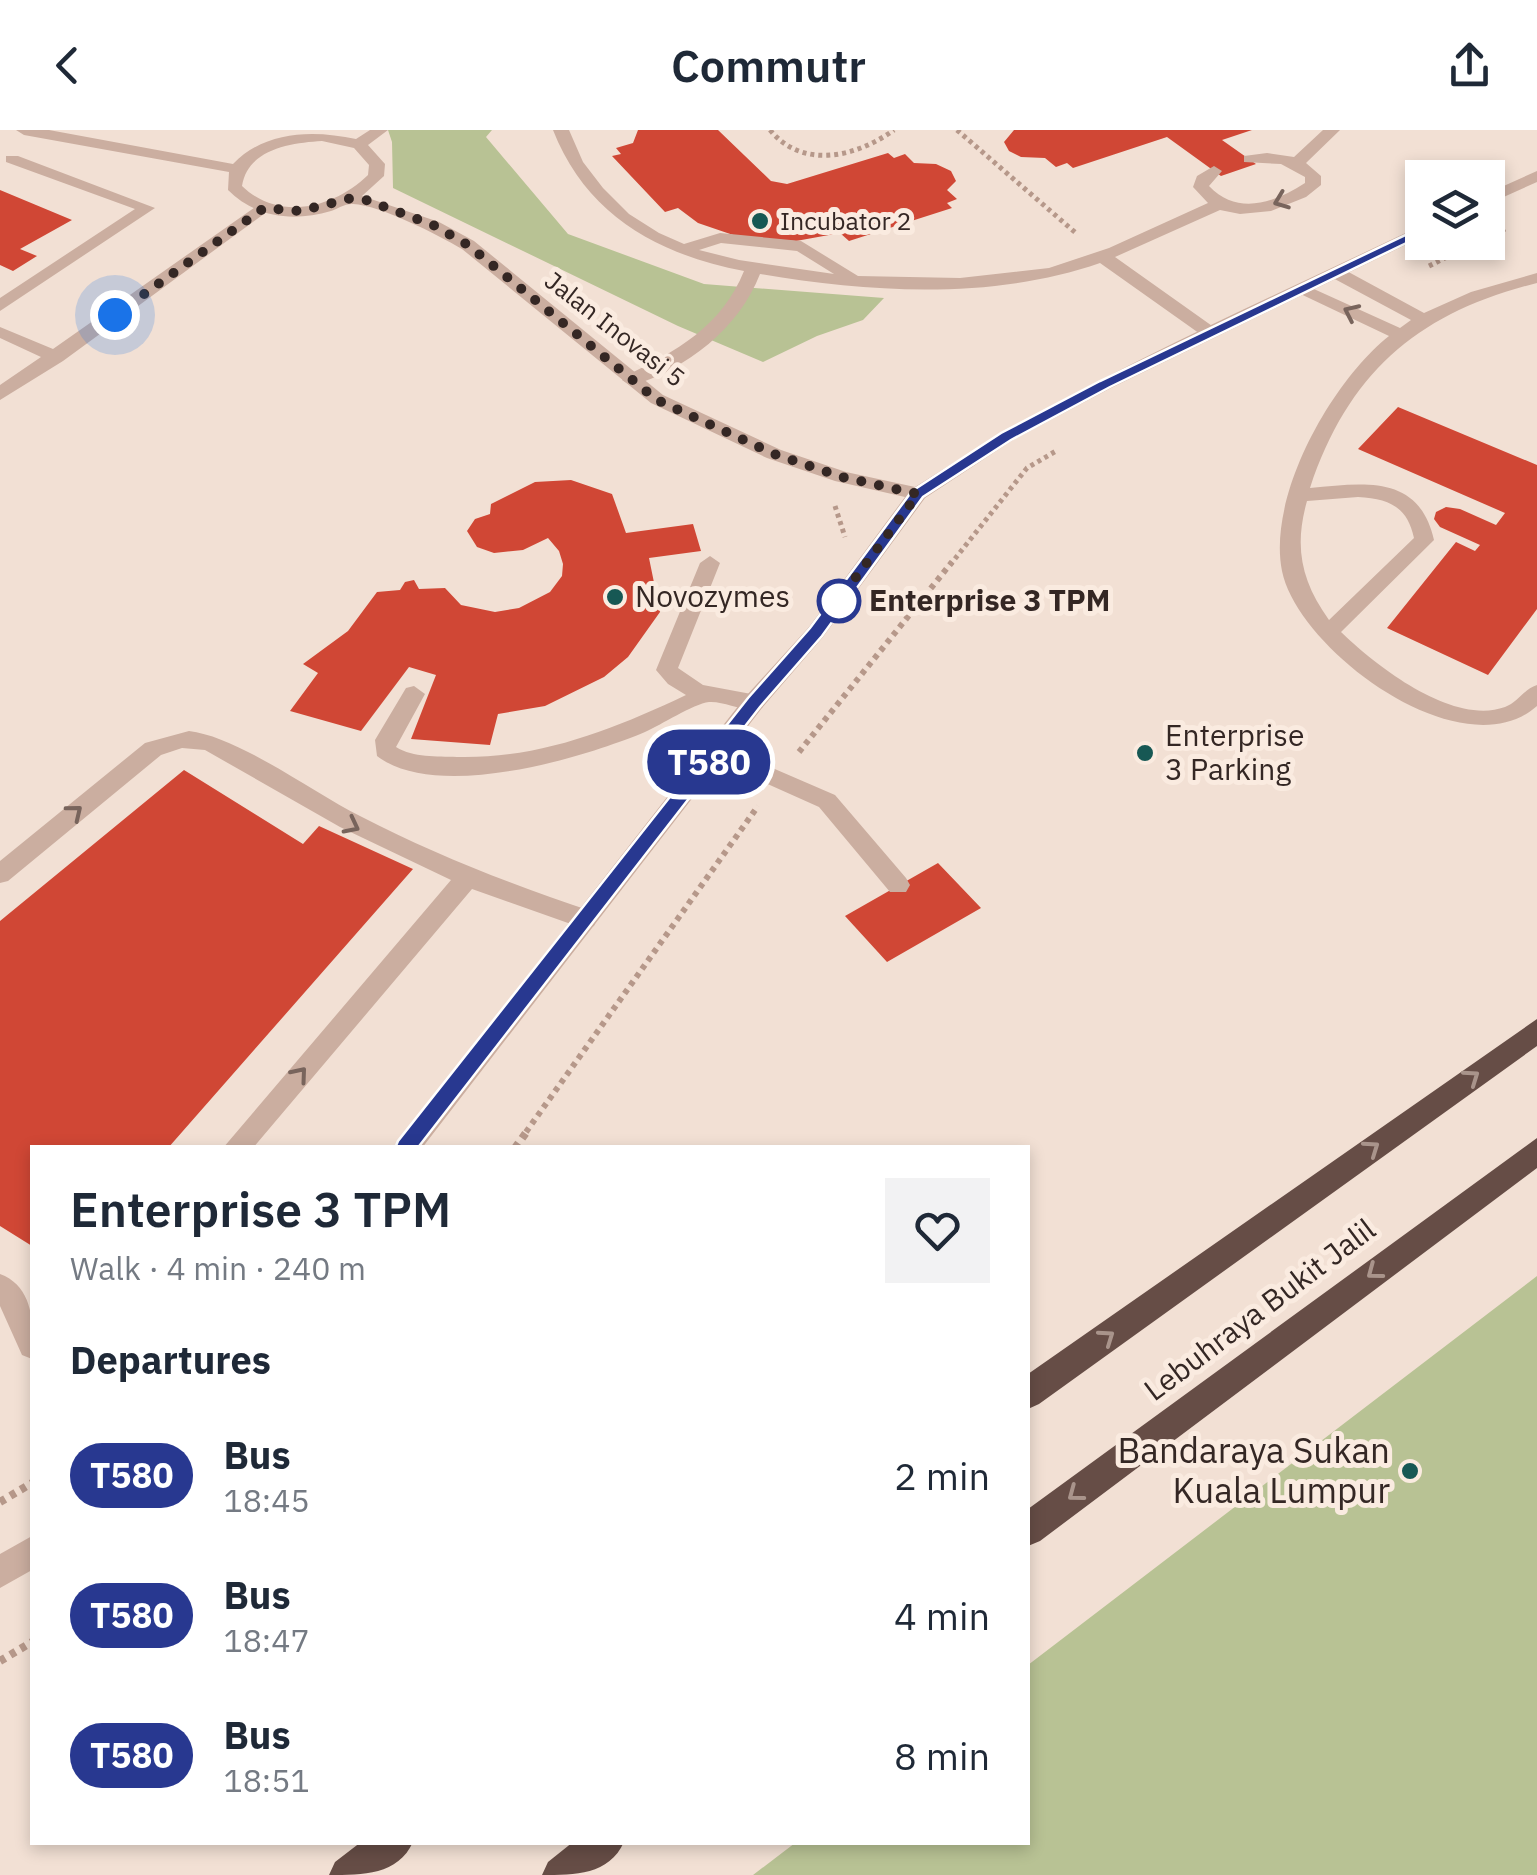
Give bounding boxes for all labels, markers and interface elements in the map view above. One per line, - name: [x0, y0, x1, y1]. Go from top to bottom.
- text: Commutr: [671, 36, 866, 94]
- icon: back: [40, 38, 95, 93]
- icon: share: [1442, 38, 1497, 93]
- map controls: [1405, 160, 1505, 260]
- button: layers: [1405, 160, 1505, 260]
- one-way arrow: [1274, 189, 1291, 210]
- place label: Incubator 2: [780, 204, 912, 237]
- marker: Incubator 2: [749, 210, 771, 232]
- street label: Jalan Inovasi 5: [539, 264, 692, 394]
- your location: [90, 290, 140, 340]
- one-way arrow: [1343, 305, 1361, 325]
- place label: Novozymes: [635, 576, 790, 615]
- marker: Enterprise 3 TPM: [818, 580, 860, 622]
- place label: Enterprise 3 TPM: [869, 580, 1110, 619]
- marker: Novozymes: [604, 586, 626, 608]
- place label: Enterprise 3 Parking: [1165, 715, 1304, 788]
- line badge: T580: [639, 730, 779, 794]
- text: T580: [667, 739, 751, 785]
- marker: Enterprise 3 Parking: [1134, 742, 1156, 764]
- one-way arrow: [64, 806, 82, 824]
- one-way arrow: [342, 814, 360, 833]
- one-way arrow: [288, 1067, 306, 1085]
- one-way arrow: [1461, 1071, 1479, 1089]
- one-way arrow: [1361, 1143, 1379, 1160]
- text: Enterprise 3 TPM: [70, 1178, 451, 1240]
- button: heart: [885, 1178, 990, 1283]
- street label: Lebuhraya Bukit Jalil: [1136, 1209, 1383, 1409]
- text: Walk · 4 min · 240 m: [70, 1247, 366, 1289]
- one-way arrow: [1367, 1260, 1385, 1277]
- one-way arrow: [1096, 1331, 1114, 1348]
- text: Departures: [70, 1335, 271, 1384]
- place label: Bandaraya Sukan Kuala Lumpur: [1117, 1427, 1390, 1513]
- text: Bus: [223, 1430, 291, 1479]
- text: 2 min: [894, 1451, 990, 1500]
- text: T580: [90, 1452, 173, 1498]
- marker: Bandaraya Sukan Kuala Lumpur: [1399, 1460, 1421, 1482]
- text: 18:45: [223, 1479, 310, 1521]
- one-way arrow: [1068, 1482, 1086, 1499]
- text: Bus: [223, 1570, 291, 1619]
- text: 4 min: [894, 1591, 990, 1640]
- text: T580: [90, 1592, 173, 1638]
- text: 18:47: [223, 1619, 310, 1661]
- text: Bus: [223, 1710, 291, 1759]
- text: 8 min: [894, 1731, 990, 1780]
- text: T580: [90, 1732, 173, 1778]
- text: 18:51: [223, 1759, 310, 1801]

